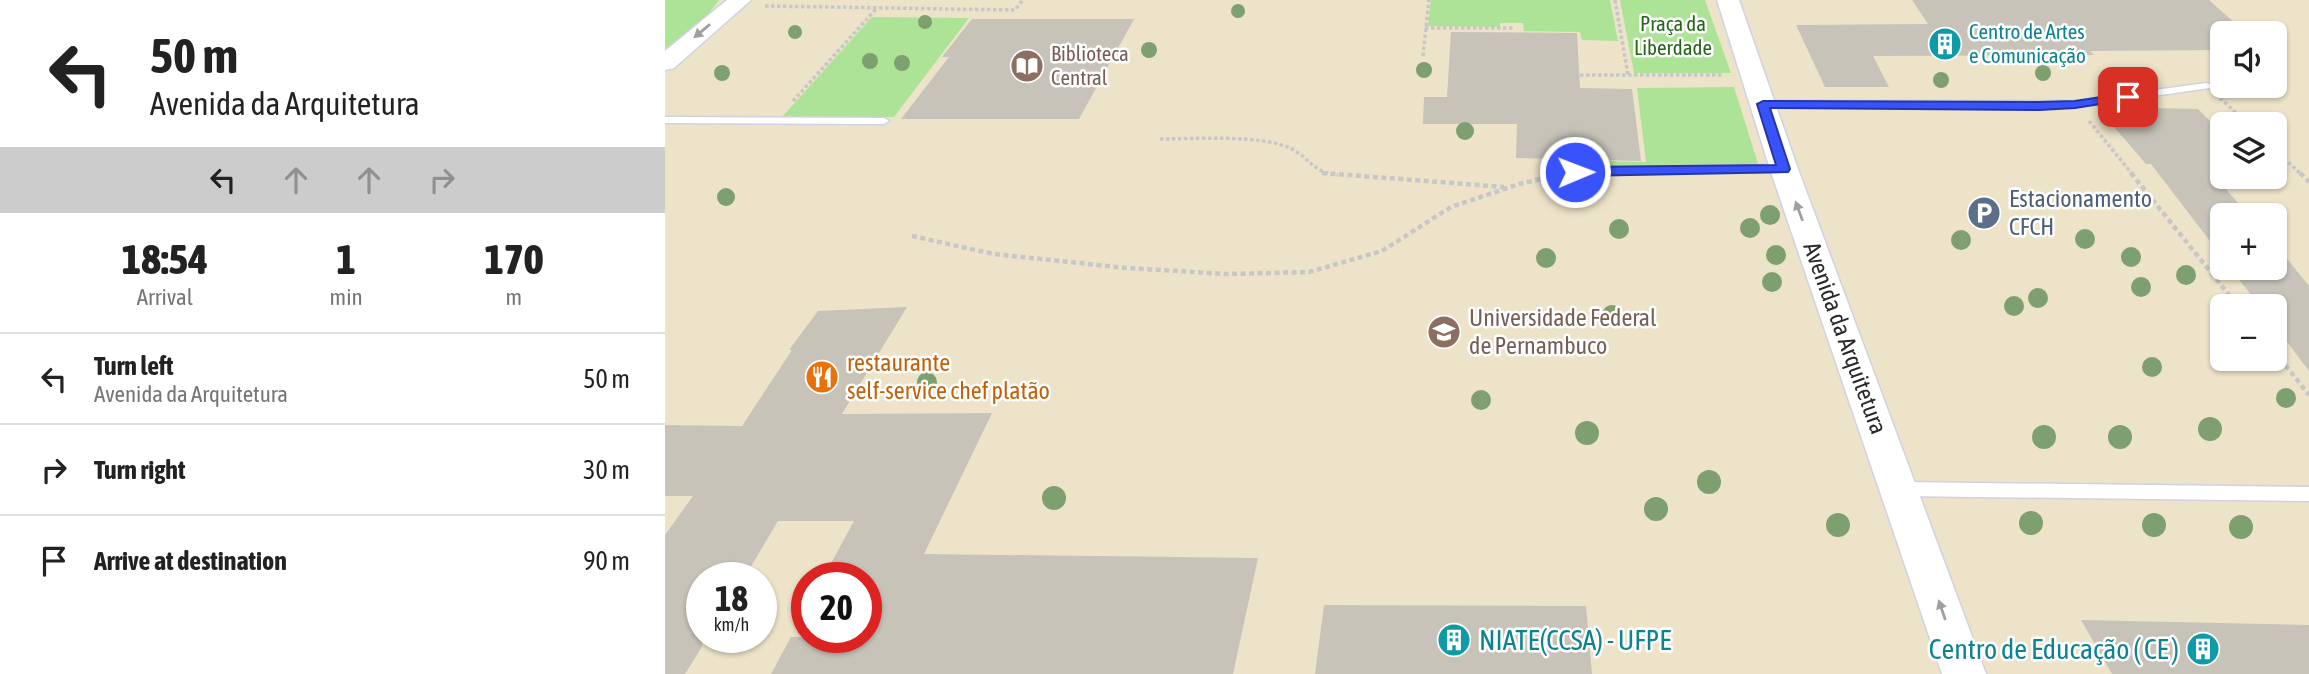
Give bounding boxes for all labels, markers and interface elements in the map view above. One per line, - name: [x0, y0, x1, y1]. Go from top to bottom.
- park label: Praça da Liberdade: [1634, 11, 1712, 59]
- place label: Centro de Artes e Comunicação: [1969, 19, 2086, 67]
- map controls: [2210, 21, 2287, 371]
- button: sound: [2210, 21, 2287, 98]
- one-way arrow: [694, 24, 712, 39]
- building icon: Centro de Artes e Comunicação: [1926, 25, 1964, 63]
- text: 50 m: [150, 27, 238, 83]
- icon: left: [35, 28, 126, 119]
- place label: Biblioteca Central: [1051, 41, 1129, 89]
- library icon: Biblioteca Central: [1008, 47, 1046, 85]
- pin: [2098, 67, 2158, 127]
- icon: arrive: [2109, 78, 2147, 116]
- text: Avenida da Arquitetura: [150, 85, 420, 122]
- button: layers: [2210, 112, 2287, 189]
- position arrow: [1538, 135, 1612, 209]
- icon: left: [204, 161, 242, 199]
- icon: ahead: [277, 161, 315, 199]
- icon: ahead: [350, 161, 388, 199]
- icon: right: [423, 161, 461, 199]
- place label: Estacionamento CFCH: [2009, 185, 2152, 240]
- parking icon: Estacionamento CFCH: [1965, 194, 2003, 232]
- one-way arrow: [1793, 201, 1804, 222]
- button: +: [2210, 203, 2287, 280]
- text: 18:54: [122, 235, 208, 283]
- text: 1: [336, 235, 356, 283]
- text: 170: [484, 235, 543, 283]
- street label: Avenida da Arquitetura: [1798, 238, 1893, 437]
- text: Arrival: [137, 284, 193, 310]
- text: min: [330, 284, 363, 310]
- text: m: [506, 284, 522, 310]
- button: −: [2210, 294, 2287, 371]
- place label: Universidade Federal de Pernambuco: [1469, 304, 1657, 359]
- school or university icon: Universidade Federal de Pernambuco: [1425, 313, 1463, 351]
- place label: restaurante self-service chef platão: [847, 349, 1050, 404]
- text: Turn left: [94, 351, 174, 381]
- restaurant icon: restaurante self-service chef platão: [803, 358, 841, 396]
- icon: left: [35, 360, 73, 398]
- text: 50 m: [583, 364, 630, 394]
- text: Avenida da Arquitetura: [94, 381, 288, 407]
- icon: right: [35, 451, 73, 489]
- text: Turn right: [94, 455, 185, 485]
- text: 30 m: [583, 455, 630, 485]
- icon: arrive: [35, 542, 73, 580]
- text: Arrive at destination: [94, 546, 287, 576]
- text: 90 m: [583, 546, 630, 576]
- speed limit sign: 20: [791, 562, 882, 653]
- text: 18: [715, 578, 748, 618]
- one-way arrow: [1936, 599, 1947, 620]
- text: km/h: [714, 614, 749, 635]
- building icon: NIATE(CCSA) - UFPE: [1435, 621, 1473, 659]
- place label: NIATE(CCSA) - UFPE: [1479, 624, 1671, 656]
- building icon: Centro de Educação ( CE ): [2184, 630, 2222, 668]
- place label: Centro de Educação ( CE ): [1929, 633, 2179, 665]

